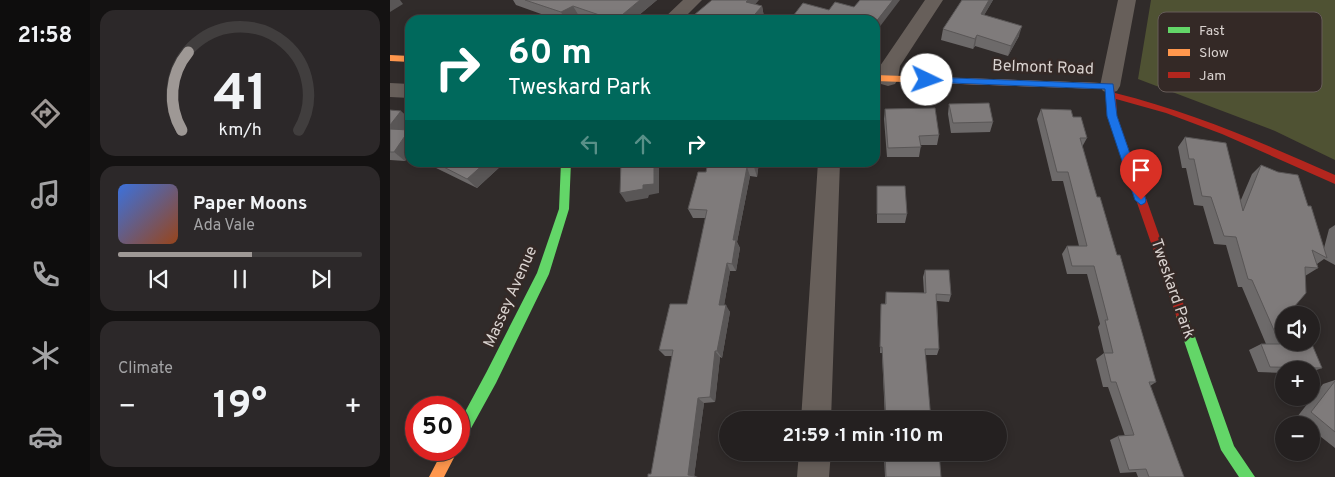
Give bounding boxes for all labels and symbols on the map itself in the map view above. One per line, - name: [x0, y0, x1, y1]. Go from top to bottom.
- legend: [1158, 12, 1322, 92]
- text: Fast: [1199, 23, 1225, 40]
- text: Slow: [1199, 45, 1229, 62]
- position arrow: [900, 53, 952, 105]
- street label: Belmont Road: [992, 56, 1094, 80]
- text: Jam: [1199, 68, 1226, 85]
- pin: [1120, 149, 1162, 200]
- street label: Tweskard Park: [1146, 236, 1198, 342]
- street label: Massey Avenue: [480, 243, 542, 351]
- speed limit sign: 50: [405, 396, 470, 461]

